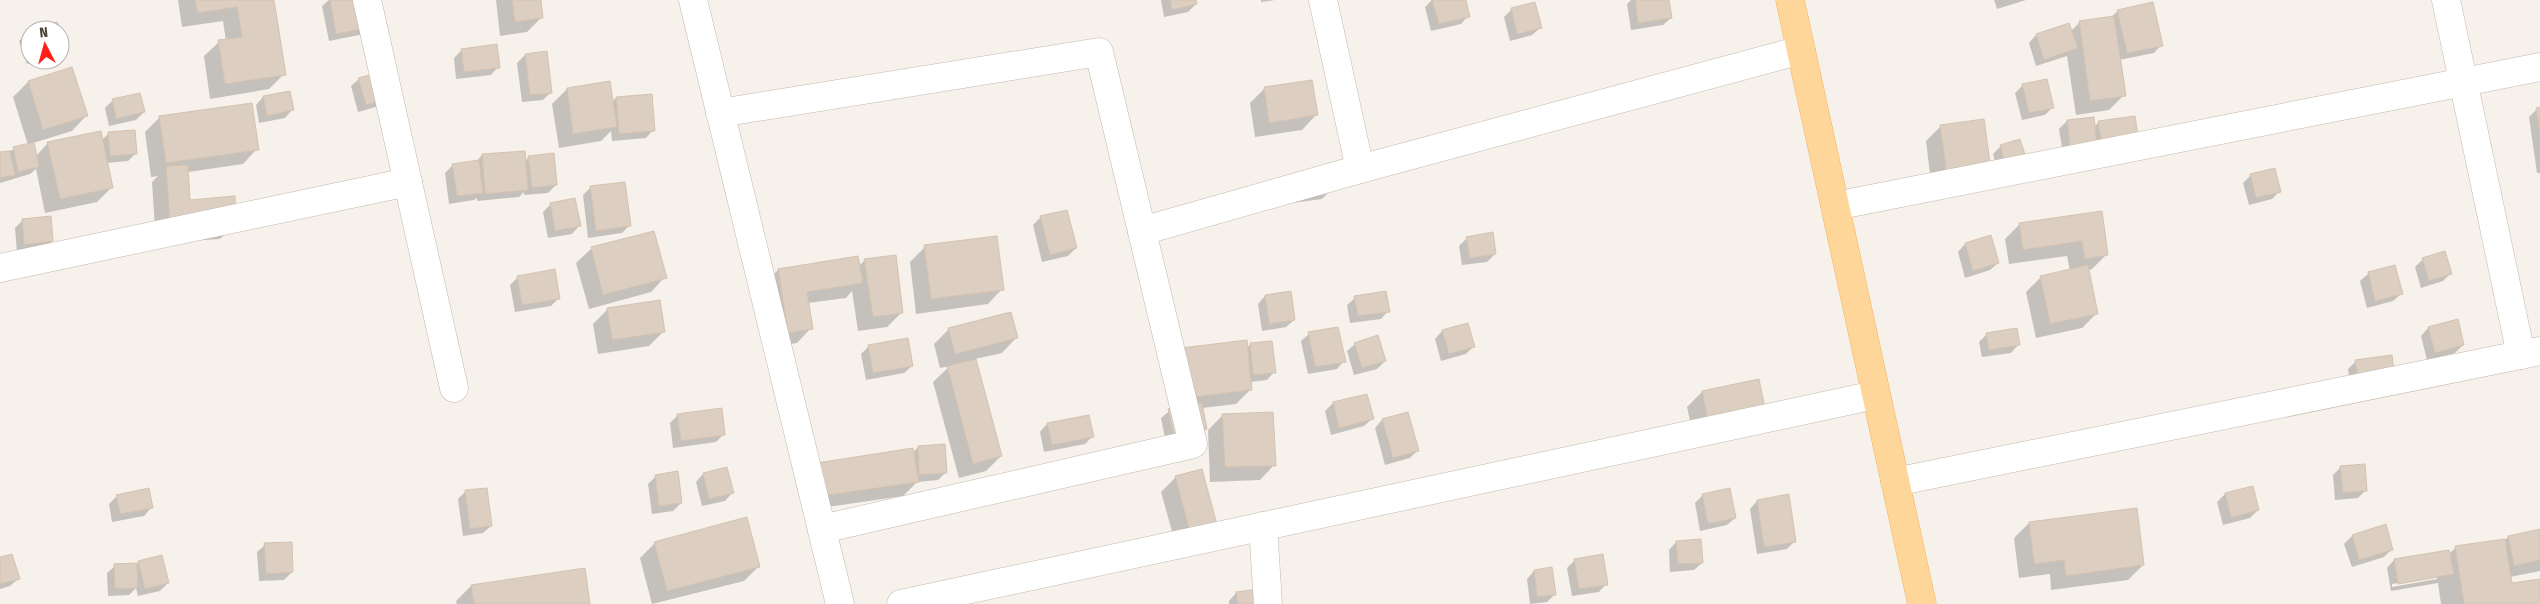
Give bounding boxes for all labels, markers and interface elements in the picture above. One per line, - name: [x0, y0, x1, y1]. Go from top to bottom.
- north arrow: [20, 20, 70, 70]
- text: N: [39, 24, 49, 41]

